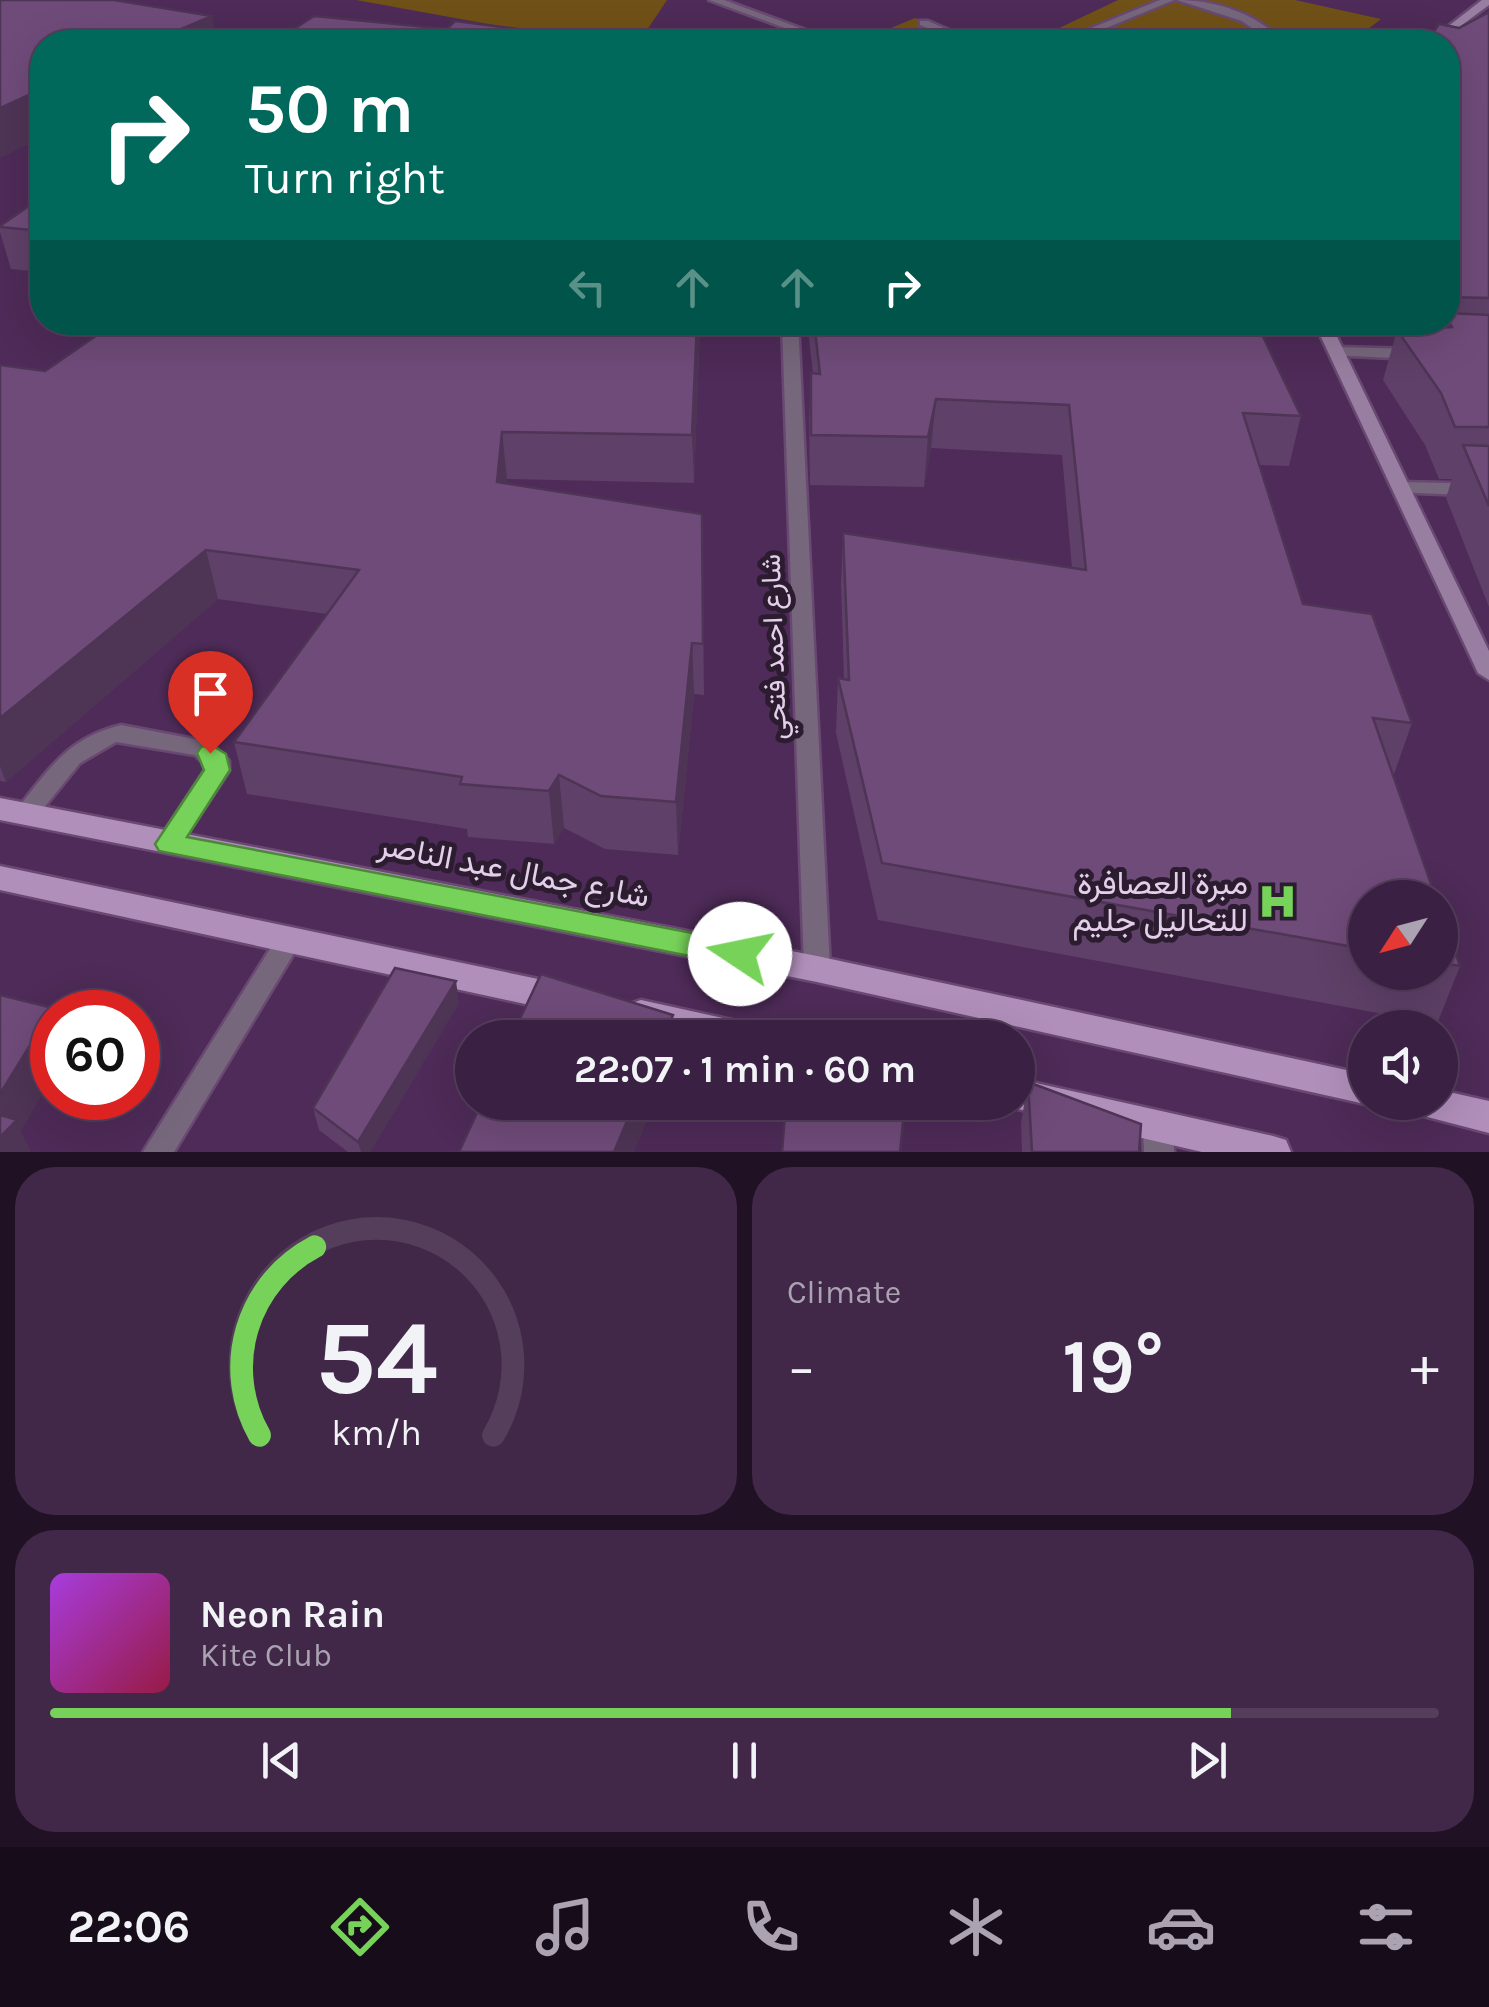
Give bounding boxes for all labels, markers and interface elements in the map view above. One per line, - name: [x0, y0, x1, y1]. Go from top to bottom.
- text: 50 m: [245, 68, 414, 150]
- icon: right: [80, 70, 210, 200]
- text: Turn right: [245, 152, 445, 204]
- icon: left: [560, 260, 615, 315]
- icon: ahead: [665, 260, 720, 315]
- icon: ahead: [770, 260, 825, 315]
- icon: right: [875, 260, 930, 315]
- street label: شارع احمد فتحي: [754, 553, 799, 740]
- pin: [168, 651, 253, 754]
- icon: arrive: [183, 666, 238, 721]
- street label: شارع جمال عبد الناصر: [374, 826, 653, 918]
- place label: مبرة العصافرة للتحاليل جليم: [1072, 865, 1248, 941]
- hospital icon: مبرة العصافرة للتحاليل جليم: [1257, 880, 1299, 922]
- north arrow: [1348, 880, 1458, 990]
- map controls: [1348, 880, 1458, 1120]
- position arrow: [688, 902, 792, 1006]
- speed limit sign: 60: [30, 990, 160, 1120]
- button: sound: [1348, 1010, 1458, 1120]
- text: 22:07 · 1 min · 60 m: [574, 1047, 916, 1092]
- text: Climate: [787, 1274, 901, 1311]
- text: 54: [315, 1298, 437, 1419]
- text: 19°: [1062, 1323, 1164, 1411]
- text: −: [787, 1335, 816, 1399]
- text: +: [1410, 1335, 1439, 1399]
- text: km/h: [331, 1412, 421, 1454]
- text: Neon Rain: [200, 1592, 385, 1637]
- text: Kite Club: [200, 1637, 332, 1674]
- icon: previous: [254, 1733, 309, 1788]
- icon: pause: [717, 1733, 772, 1788]
- icon: next: [1180, 1733, 1235, 1788]
- icon: directions: [325, 1892, 395, 1962]
- icon: music: [530, 1892, 600, 1962]
- icon: phone: [736, 1892, 806, 1962]
- icon: climate: [941, 1892, 1011, 1962]
- icon: car: [1146, 1892, 1216, 1962]
- icon: filters: [1351, 1892, 1421, 1962]
- text: 22:06: [68, 1901, 190, 1953]

